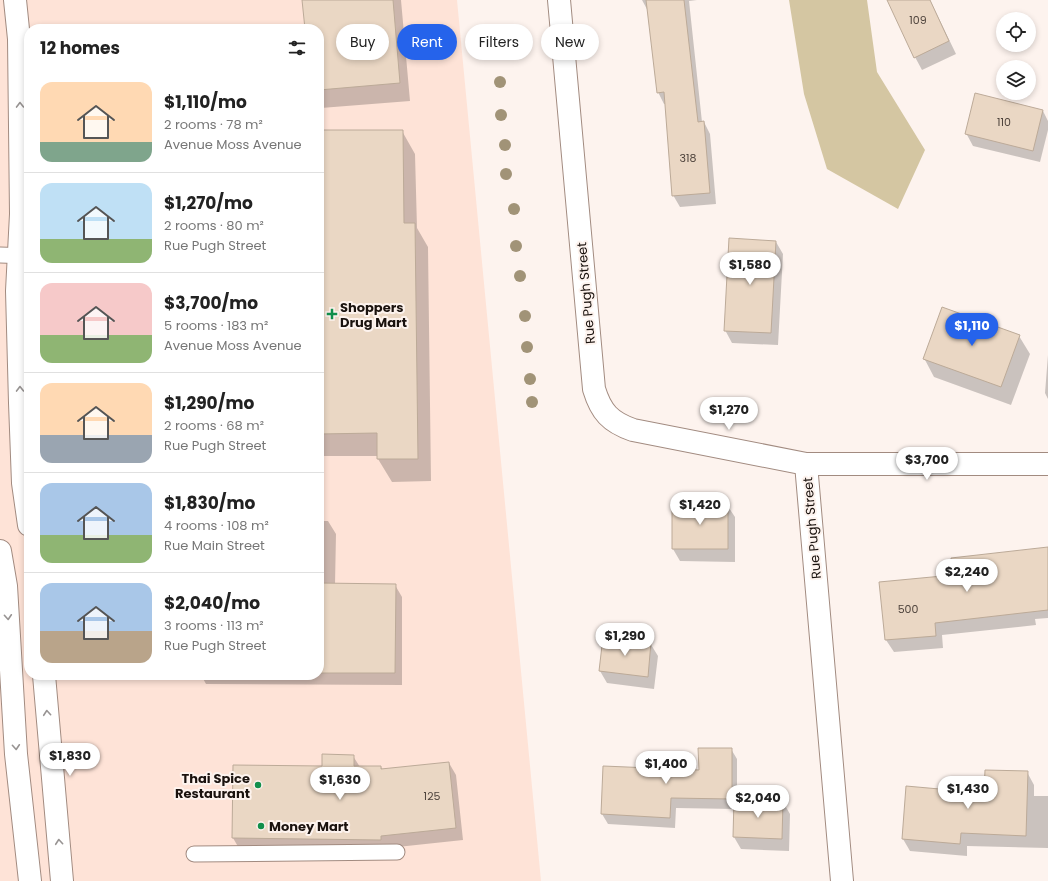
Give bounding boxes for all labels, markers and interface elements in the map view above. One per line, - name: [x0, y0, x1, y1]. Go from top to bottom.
- house number: 109: [909, 12, 927, 28]
- map controls: [996, 12, 1036, 100]
- button: locate: [996, 12, 1036, 52]
- chip: Buy: [336, 24, 389, 60]
- chip: Rent: [397, 24, 457, 60]
- chip: Filters: [465, 24, 533, 60]
- chip: New: [541, 24, 599, 60]
- text: 12 homes: [40, 36, 120, 60]
- icon: filters: [286, 37, 308, 59]
- button: layers: [996, 60, 1036, 100]
- text: $1,110/mo: [164, 90, 247, 114]
- icon: home: [72, 98, 120, 146]
- one-way arrow: [16, 102, 24, 108]
- house number: 110: [997, 114, 1011, 130]
- text: 2 rooms · 78 m²: [164, 115, 263, 134]
- text: Avenue Moss Avenue: [164, 135, 302, 154]
- house number: 318: [680, 150, 697, 166]
- text: $1,270/mo: [164, 191, 253, 215]
- icon: home: [72, 199, 120, 247]
- text: 2 rooms · 80 m²: [164, 216, 264, 235]
- text: Rue Pugh Street: [164, 236, 266, 255]
- street label: Rue Pugh Street: [572, 241, 600, 345]
- pin: $1,580: [717, 252, 783, 286]
- text: $1,580: [729, 255, 771, 274]
- text: $3,700/mo: [164, 291, 258, 315]
- place label: Shoppers Drug Mart: [340, 298, 407, 332]
- icon: home: [72, 299, 120, 347]
- marker: Shoppers Drug Mart: [327, 309, 337, 319]
- pin: $1,110: [939, 313, 1005, 347]
- text: 5 rooms · 183 m²: [164, 316, 268, 335]
- text: $1,110: [954, 316, 990, 335]
- text: Avenue Moss Avenue: [164, 336, 302, 355]
- one-way arrow: [15, 386, 24, 392]
- text: $1,290/mo: [164, 391, 254, 415]
- pin: $1,270: [696, 397, 762, 431]
- icon: home: [72, 399, 120, 447]
- text: $1,270: [709, 400, 749, 419]
- text: 2 rooms · 68 m²: [164, 416, 264, 435]
- text: Rue Pugh Street: [164, 436, 266, 455]
- pin: $3,700: [894, 447, 960, 481]
- text: $3,700: [905, 450, 949, 469]
- street label: Rue Pugh Street: [798, 476, 826, 580]
- text: $1,830/mo: [164, 491, 255, 515]
- pin: $1,420: [667, 492, 733, 526]
- text: $1,420: [679, 495, 721, 514]
- icon: home: [72, 499, 120, 547]
- text: 4 rooms · 108 m²: [164, 516, 269, 535]
- text: Rue Main Street: [164, 536, 265, 555]
- pin: $2,240: [934, 559, 1000, 593]
- text: $2,240: [945, 562, 989, 581]
- text: $2,040/mo: [164, 591, 260, 615]
- icon: home: [72, 599, 120, 647]
- house number: 500: [898, 601, 918, 617]
- one-way arrow: [4, 614, 12, 620]
- text: 3 rooms · 113 m²: [164, 616, 264, 635]
- pin: $1,290: [592, 623, 658, 657]
- text: $1,290: [604, 626, 646, 645]
- text: Rue Pugh Street: [164, 636, 266, 655]
- one-way arrow: [43, 710, 52, 716]
- pin: $1,830: [37, 743, 103, 777]
- one-way arrow: [12, 744, 20, 750]
- text: $1,830: [49, 746, 91, 765]
- pin: $1,400: [633, 751, 699, 785]
- text: $1,400: [645, 754, 687, 773]
- pin: $1,630: [307, 767, 373, 801]
- place label: Thai Spice Restaurant: [175, 769, 250, 803]
- text: $1,630: [319, 770, 361, 789]
- pin: $1,430: [935, 776, 1001, 810]
- text: $1,430: [947, 779, 989, 798]
- marker: Thai Spice Restaurant: [253, 780, 263, 790]
- pin: $2,040: [725, 785, 791, 819]
- house number: 125: [424, 788, 440, 804]
- text: $2,040: [735, 788, 781, 807]
- place label: Money Mart: [269, 817, 349, 836]
- marker: Money Mart: [256, 821, 266, 831]
- one-way arrow: [55, 839, 64, 845]

